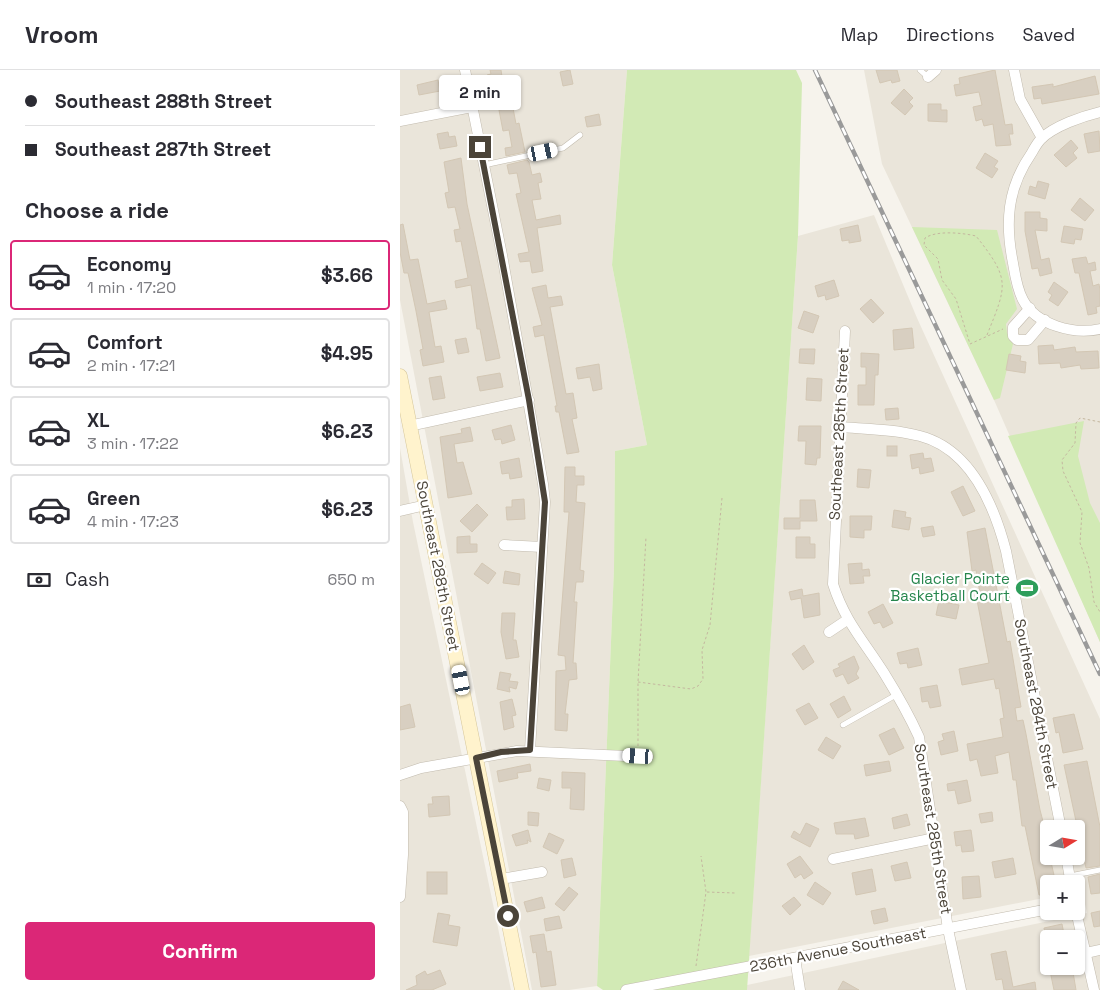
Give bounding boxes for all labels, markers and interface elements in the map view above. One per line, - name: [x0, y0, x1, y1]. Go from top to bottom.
- text: Vroom: [25, 19, 99, 50]
- text: Map: [841, 23, 878, 46]
- text: Directions: [906, 23, 995, 46]
- text: Saved: [1023, 23, 1075, 46]
- callout: 2 min: [439, 75, 521, 110]
- text: 2 min: [459, 82, 501, 103]
- text: Southeast 288th Street: [55, 89, 272, 114]
- route end: [469, 136, 491, 158]
- text: Southeast 287th Street: [55, 137, 271, 162]
- car: [526, 142, 559, 162]
- text: Choose a ride: [25, 196, 169, 224]
- text: Economy: [87, 252, 171, 277]
- icon: car: [27, 253, 72, 298]
- text: $3.66: [321, 263, 373, 288]
- text: 1 min · 17:20: [87, 277, 176, 298]
- text: Comfort: [87, 330, 163, 355]
- icon: car: [27, 331, 72, 376]
- text: $4.95: [321, 341, 373, 366]
- street label: Southeast 285th Street: [824, 347, 853, 521]
- text: 2 min · 17:21: [87, 355, 176, 376]
- text: XL: [87, 408, 110, 433]
- icon: car: [27, 409, 72, 454]
- text: $6.23: [321, 419, 373, 444]
- text: 3 min · 17:22: [87, 433, 179, 454]
- street label: Southeast 288th Street: [413, 479, 464, 653]
- text: Green: [87, 486, 140, 511]
- icon: car: [27, 487, 72, 532]
- text: $6.23: [321, 497, 373, 522]
- text: 4 min · 17:23: [87, 511, 179, 532]
- icon: cash: [25, 566, 53, 594]
- text: Cash: [65, 567, 110, 592]
- text: 650 m: [327, 569, 375, 590]
- place label: Glacier Pointe Basketball Court: [890, 569, 1010, 605]
- sports icon: Glacier Pointe Basketball Court: [1014, 575, 1040, 601]
- street label: Southeast 284th Street: [1011, 617, 1062, 791]
- car: [450, 664, 471, 696]
- street label: Southeast 285th Street: [911, 742, 956, 916]
- car: [622, 748, 653, 764]
- north arrow: [1040, 820, 1085, 865]
- map controls: [1040, 820, 1085, 975]
- button: +: [1040, 875, 1085, 920]
- route start: [497, 905, 519, 927]
- button: Confirm: [25, 922, 375, 980]
- street label: 236th Avenue Southeast: [748, 923, 928, 976]
- button: −: [1040, 930, 1085, 975]

